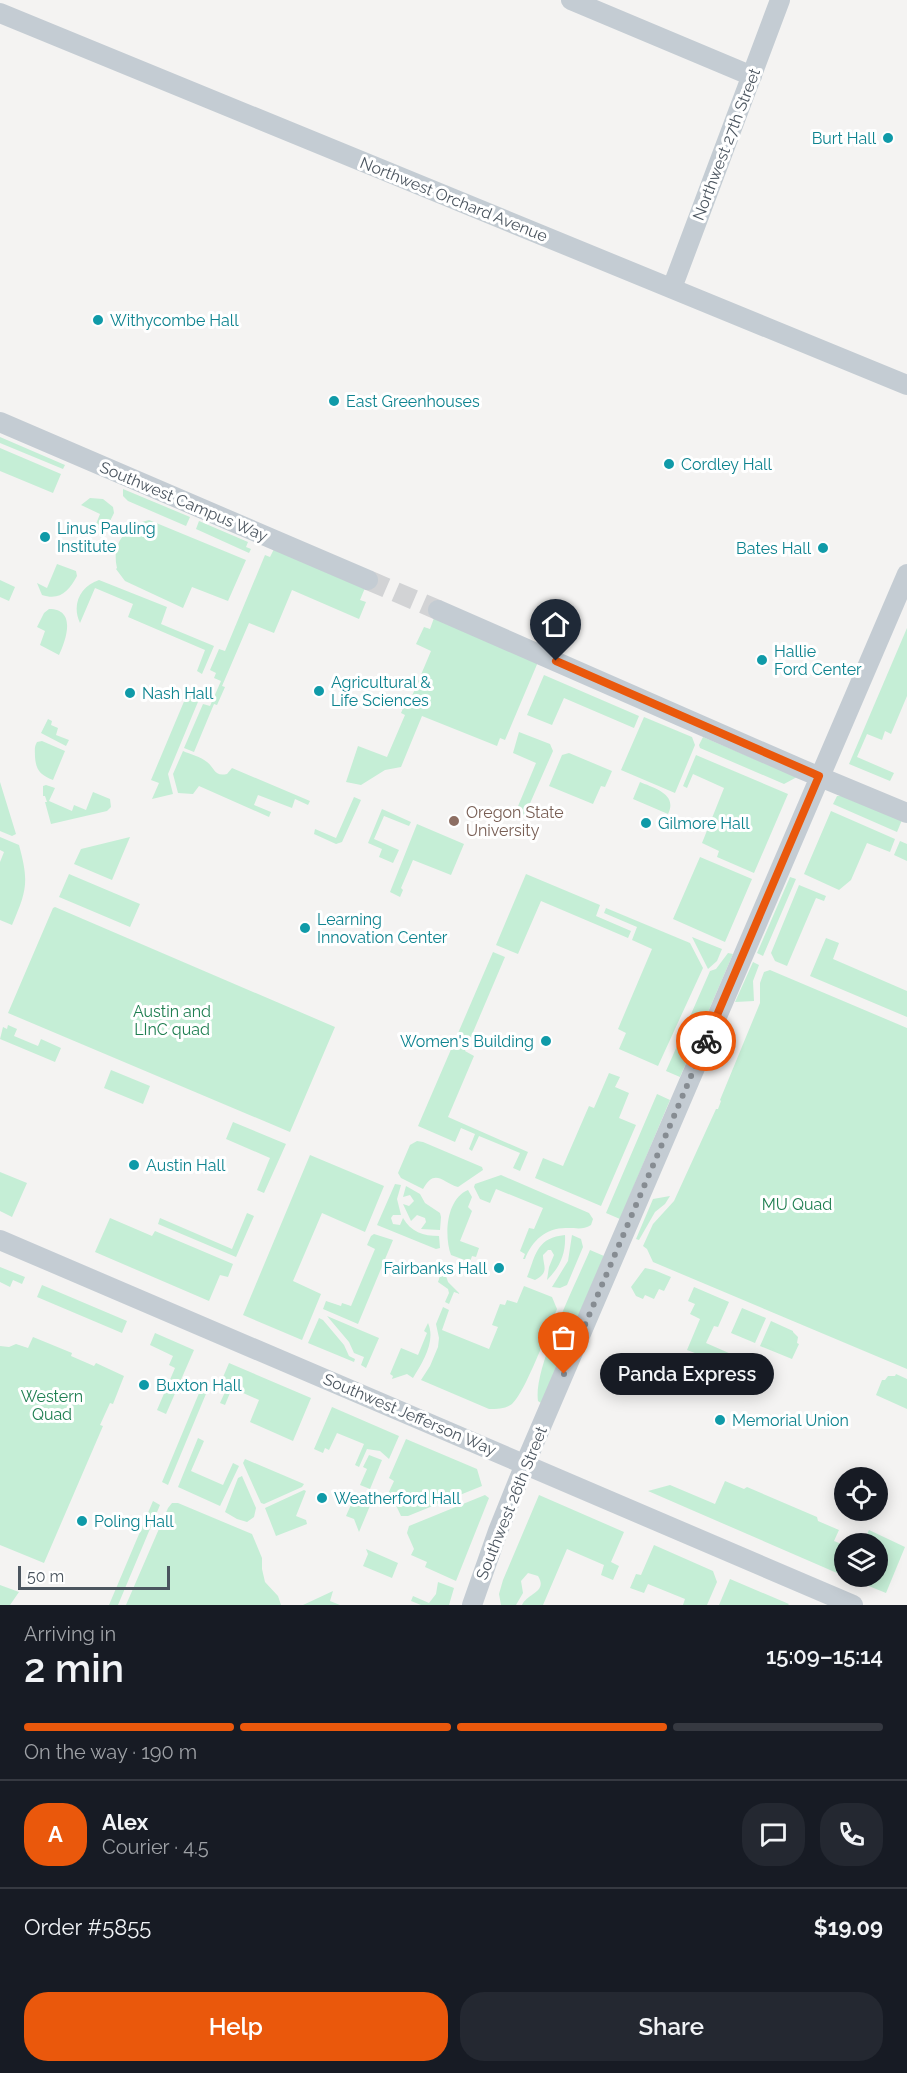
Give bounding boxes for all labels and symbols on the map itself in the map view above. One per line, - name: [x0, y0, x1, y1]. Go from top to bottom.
- street label: Northwest 27th Street: [689, 65, 764, 223]
- place label: Burt Hall: [812, 129, 877, 148]
- marker: Burt Hall: [881, 131, 895, 145]
- street label: Northwest Orchard Avenue: [357, 153, 550, 246]
- place label: Withycombe Hall: [110, 311, 239, 330]
- marker: Withycombe Hall: [91, 313, 105, 327]
- place label: East Greenhouses: [346, 392, 480, 411]
- marker: East Greenhouses: [327, 394, 341, 408]
- place label: Cordley Hall: [681, 455, 772, 474]
- street label: Southwest Campus Way: [97, 457, 271, 546]
- marker: Cordley Hall: [662, 457, 676, 471]
- place label: Linus Pauling Institute: [57, 519, 156, 556]
- marker: Linus Pauling Institute: [38, 530, 52, 544]
- place label: Bates Hall: [736, 539, 812, 558]
- marker: Bates Hall: [816, 541, 830, 555]
- pin: [530, 599, 581, 661]
- place label: Hallie Ford Center: [774, 642, 862, 679]
- marker: Hallie Ford Center: [755, 653, 769, 667]
- place label: Agricultural & Life Sciences: [331, 673, 431, 710]
- place label: Nash Hall: [142, 684, 214, 703]
- marker: Agricultural & Life Sciences: [312, 684, 326, 698]
- marker: Nash Hall: [123, 686, 137, 700]
- place label: Oregon State University: [466, 803, 564, 840]
- marker: Oregon State University: [447, 814, 461, 828]
- place label: Gilmore Hall: [658, 814, 750, 833]
- marker: Gilmore Hall: [639, 816, 653, 830]
- place label: Learning Innovation Center: [317, 910, 448, 947]
- marker: Learning Innovation Center: [298, 921, 312, 935]
- park label: Austin and LInC quad: [133, 1002, 211, 1039]
- courier: [676, 1011, 736, 1071]
- place label: Women's Building: [400, 1032, 534, 1051]
- marker: Women's Building: [539, 1034, 553, 1048]
- place label: Austin Hall: [146, 1156, 226, 1175]
- marker: Austin Hall: [127, 1158, 141, 1172]
- park label: MU Quad: [762, 1195, 832, 1214]
- place label: Fairbanks Hall: [383, 1259, 488, 1278]
- marker: Fairbanks Hall: [492, 1261, 506, 1275]
- pin: [538, 1312, 589, 1374]
- callout: Panda Express: [600, 1353, 774, 1395]
- street label: Southwest Jefferson Way: [320, 1369, 499, 1460]
- place label: Buxton Hall: [156, 1376, 242, 1395]
- marker: Buxton Hall: [137, 1378, 151, 1392]
- park label: Western Quad: [21, 1387, 83, 1424]
- place label: Memorial Union: [732, 1411, 849, 1430]
- marker: Memorial Union: [713, 1413, 727, 1427]
- street label: Southwest 26th Street: [472, 1423, 551, 1583]
- place label: Weatherford Hall: [334, 1489, 461, 1508]
- marker: Weatherford Hall: [315, 1491, 329, 1505]
- place label: Poling Hall: [94, 1512, 174, 1531]
- marker: Poling Hall: [75, 1514, 89, 1528]
- scale bar: [18, 1563, 170, 1590]

